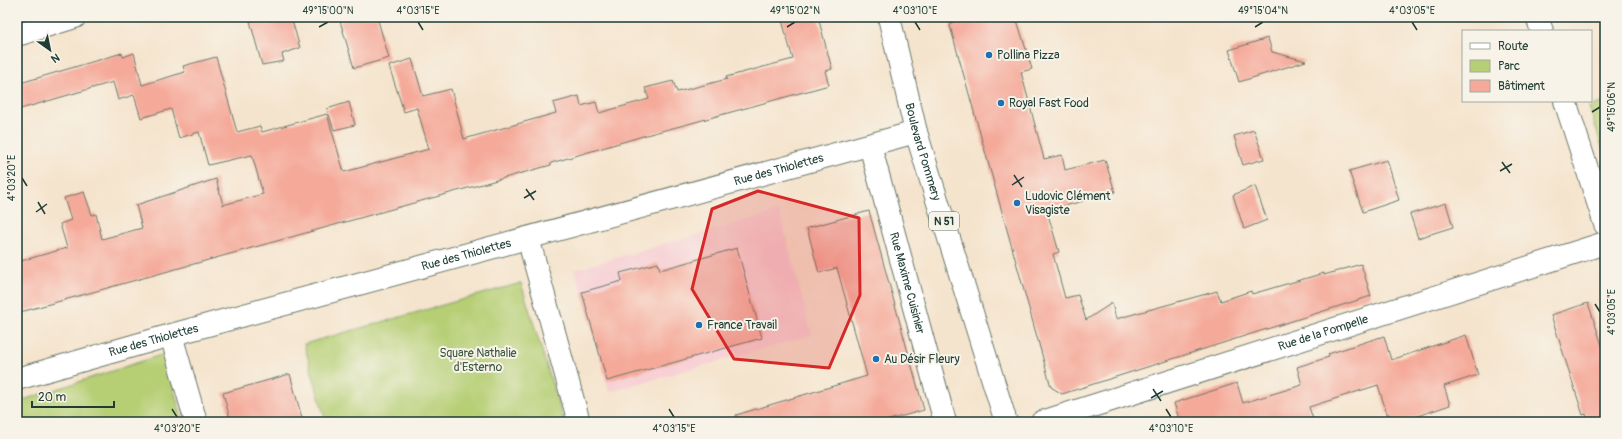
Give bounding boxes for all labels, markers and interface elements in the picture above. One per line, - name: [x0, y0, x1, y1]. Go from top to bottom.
- text: 49°15'00"N: [302, 5, 354, 17]
- text: 4°03'15"E: [396, 5, 440, 17]
- text: 49°15'02"N: [770, 5, 820, 17]
- text: 4°03'10"E: [893, 5, 937, 17]
- text: 49°15'04"N: [1238, 5, 1288, 17]
- text: 4°03'05"E: [1389, 5, 1435, 17]
- north arrow: [30, 30, 70, 70]
- legend: [1462, 30, 1592, 102]
- text: Route: [1498, 39, 1528, 54]
- place label: Pollina Pizza: [997, 48, 1060, 63]
- text: N: [48, 50, 62, 66]
- marker: Pollina Pizza: [984, 50, 994, 60]
- text: Parc: [1498, 59, 1520, 74]
- text: Bâtiment: [1498, 79, 1545, 94]
- text: 49°15'06"N: [1606, 82, 1618, 132]
- place label: Royal Fast Food: [1009, 96, 1089, 111]
- marker: Royal Fast Food: [996, 98, 1006, 108]
- street label: Boulevard Pommery: [901, 102, 944, 203]
- street label: Rue des Thiolettes: [732, 150, 826, 189]
- text: 4°03'20"E: [6, 155, 18, 201]
- place label: Ludovic Clément Visagiste: [1025, 189, 1111, 218]
- marker: Ludovic Clément Visagiste: [1012, 198, 1022, 208]
- road number: N 51: [929, 212, 959, 230]
- street label: Rue Maxime Cuisinier: [886, 231, 928, 336]
- street label: Rue des Thiolettes: [420, 236, 513, 274]
- text: 4°03'05"E: [1606, 289, 1618, 335]
- street label: Rue de la Pompelle: [1276, 312, 1370, 354]
- place label: France Travail: [707, 318, 777, 333]
- marker: France Travail: [694, 320, 704, 330]
- street label: Rue des Thiolettes: [107, 321, 201, 360]
- park label: Square Nathalie d'Esterno: [439, 346, 517, 375]
- place label: Au Désir Fleury: [884, 352, 960, 367]
- marker: Au Désir Fleury: [871, 354, 881, 364]
- scale bar: [32, 383, 114, 409]
- text: 20 m: [38, 390, 67, 405]
- text: 4°03'20"E: [154, 423, 200, 435]
- text: 4°03'15"E: [652, 423, 696, 435]
- text: 4°03'10"E: [1149, 423, 1193, 435]

